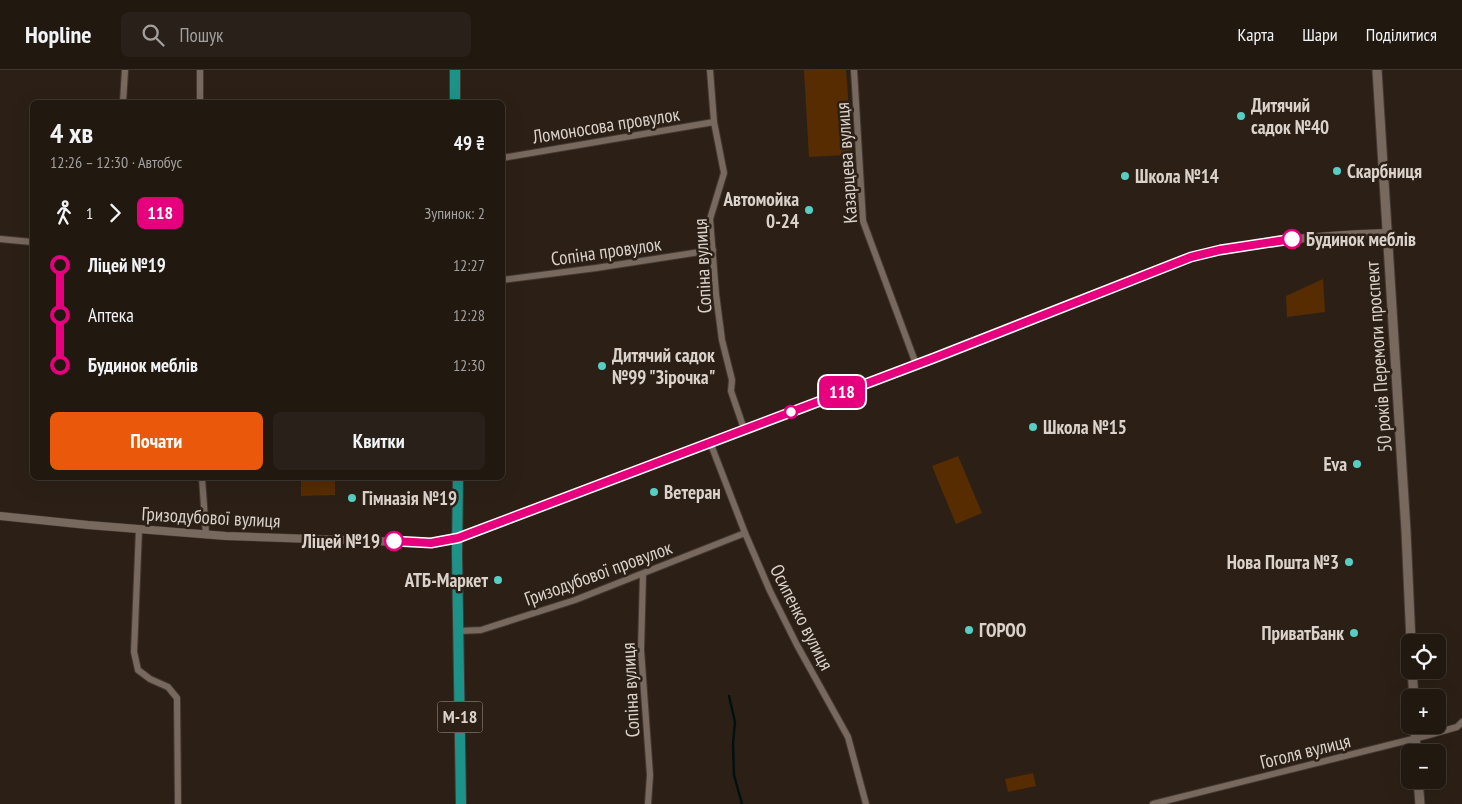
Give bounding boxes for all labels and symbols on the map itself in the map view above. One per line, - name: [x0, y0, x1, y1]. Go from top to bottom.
- place label: Дитячий садок №40: [1251, 93, 1329, 139]
- street label: Ломоносова провулок: [530, 101, 682, 149]
- street label: Казарцева вулиця: [830, 102, 862, 224]
- marker: Дитячий садок №40: [1235, 110, 1247, 122]
- place label: Скарбниця: [1347, 159, 1422, 183]
- place label: Школа №14: [1135, 164, 1219, 188]
- marker: Скарбниця: [1331, 165, 1343, 177]
- marker: Школа №14: [1119, 170, 1131, 182]
- place label: Автомойка 0-24: [722, 187, 799, 233]
- marker: Автомойка 0-24: [803, 204, 815, 216]
- street label: Сопіна вулиця: [688, 218, 716, 314]
- place label: Будинок меблів: [1306, 227, 1416, 251]
- marker: Будинок меблів: [1282, 229, 1302, 249]
- street label: Сопіна провулок: [549, 231, 663, 271]
- street label: 50 років Перемоги проспект: [1359, 260, 1397, 453]
- place label: Дитячий садок №99 "Зірочка": [612, 343, 715, 389]
- marker: Дитячий садок №99 "Зірочка": [596, 360, 608, 372]
- line badge: 118: [813, 376, 871, 408]
- unlabelled marker: [784, 405, 798, 419]
- place label: Школа №15: [1043, 415, 1127, 439]
- marker: Школа №15: [1027, 421, 1039, 433]
- place label: Eva: [1323, 452, 1347, 476]
- marker: Eva: [1351, 458, 1363, 470]
- place label: Ветеран: [664, 480, 721, 504]
- place label: Гімназія №19: [362, 486, 457, 510]
- marker: Ветеран: [648, 486, 660, 498]
- marker: Гімназія №19: [346, 492, 358, 504]
- street label: Гризодубової вулиця: [141, 501, 281, 533]
- place label: Ліцей №19: [301, 529, 380, 553]
- marker: Ліцей №19: [384, 531, 404, 551]
- street label: Гризодубової провулок: [521, 535, 676, 611]
- place label: Нова Пошта №3: [1227, 550, 1339, 574]
- marker: Нова Пошта №3: [1343, 556, 1355, 568]
- street label: Осипенко вулиця: [765, 560, 839, 674]
- place label: АТБ-Маркет: [404, 568, 488, 592]
- marker: АТБ-Маркет: [492, 574, 504, 586]
- place label: ГОРОО: [979, 618, 1026, 642]
- place label: ПриватБанк: [1262, 621, 1344, 645]
- marker: ГОРОО: [963, 624, 975, 636]
- marker: ПриватБанк: [1348, 627, 1360, 639]
- street label: Сопіна вулиця: [616, 642, 644, 738]
- road number: М-18: [438, 702, 482, 732]
- street label: Гоголя вулиця: [1257, 728, 1353, 774]

